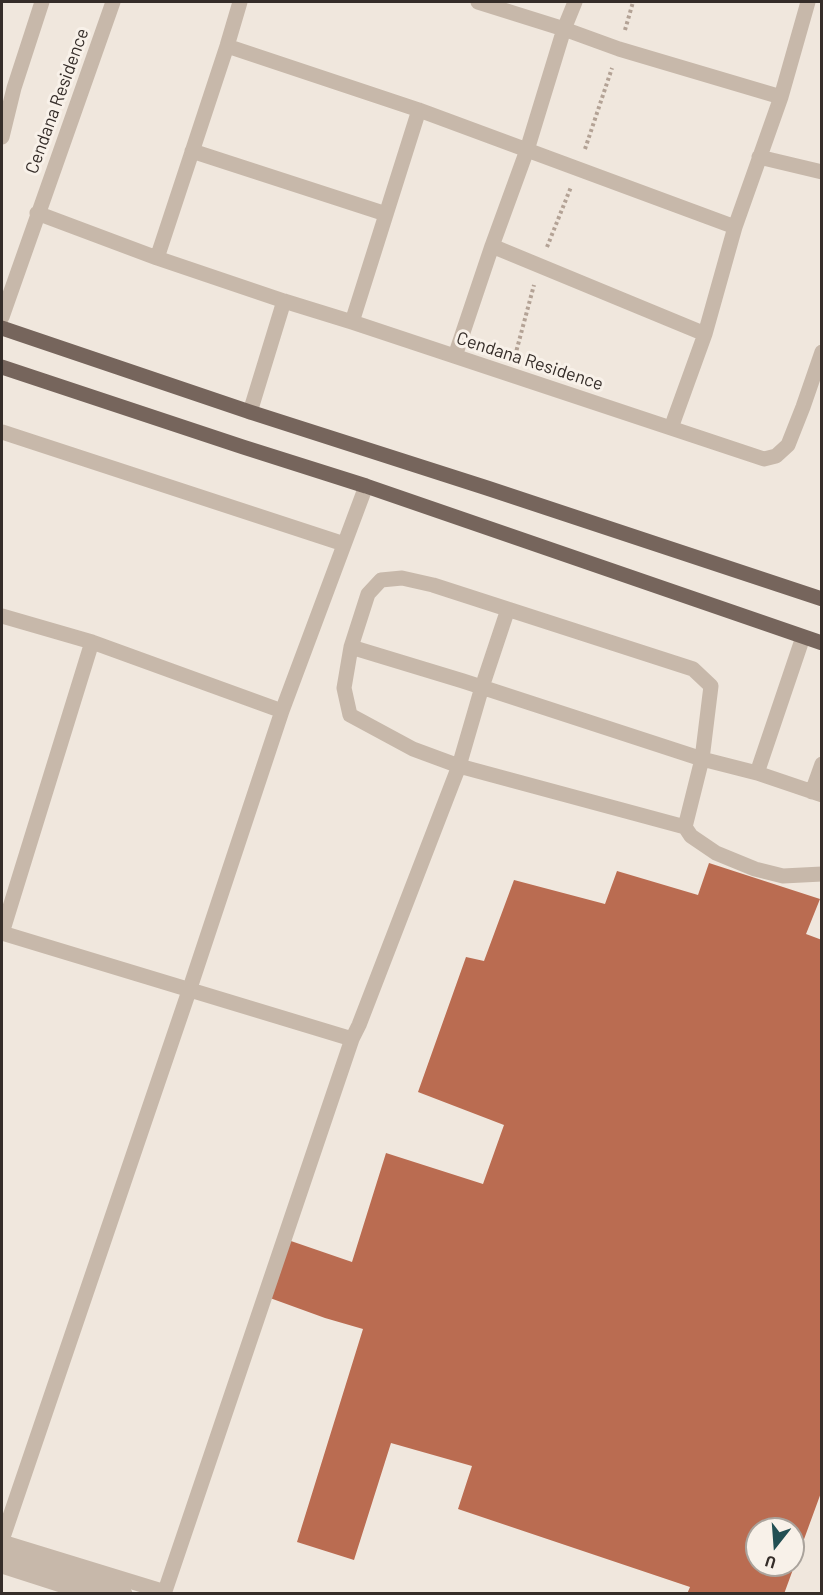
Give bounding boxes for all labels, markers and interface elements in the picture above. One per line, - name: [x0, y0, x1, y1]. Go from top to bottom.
- street label: Cendana Residence: [21, 25, 93, 177]
- street label: Cendana Residence: [454, 327, 606, 395]
- north arrow: [745, 1517, 805, 1577]
- text: U: [763, 1552, 778, 1573]

